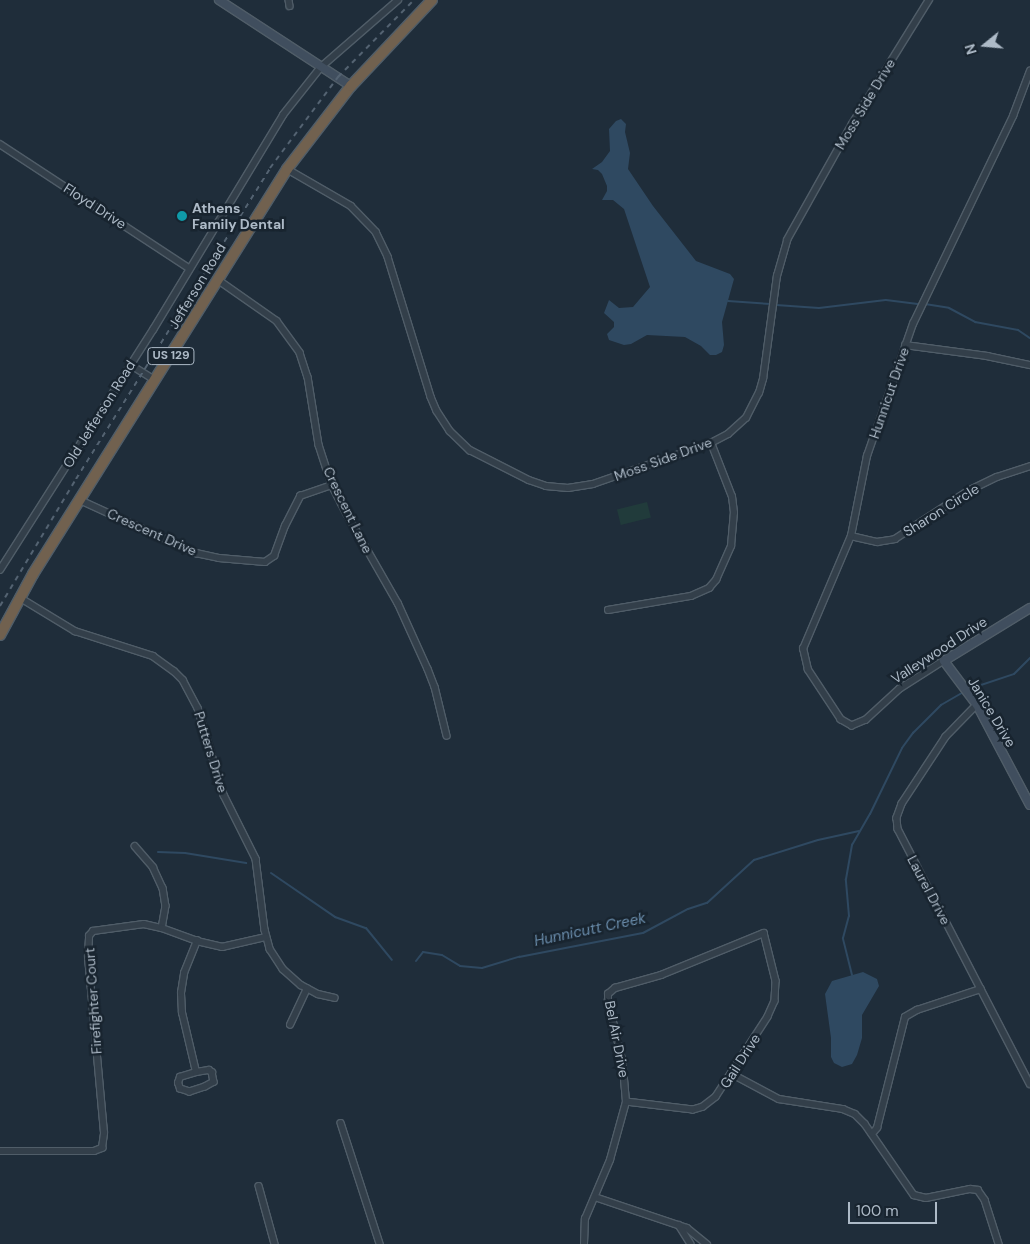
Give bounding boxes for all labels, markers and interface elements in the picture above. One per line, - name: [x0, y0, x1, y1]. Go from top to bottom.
- north arrow: [960, 20, 1010, 70]
- text: N: [961, 42, 981, 57]
- street label: Moss Side Drive: [831, 56, 899, 152]
- street label: Floyd Drive: [61, 180, 129, 232]
- place label: Athens Family Dental: [192, 200, 285, 232]
- marker: Athens Family Dental: [176, 210, 188, 222]
- street label: Jefferson Road: [165, 240, 229, 332]
- street label: Hunnicut Drive: [866, 345, 912, 441]
- road number: US 129: [147, 346, 195, 366]
- street label: Old Jefferson Road: [59, 357, 139, 471]
- street label: Moss Side Drive: [612, 434, 714, 484]
- street label: Crescent Lane: [320, 464, 376, 556]
- street label: Sharon Circle: [900, 480, 982, 540]
- street label: Crescent Drive: [105, 505, 199, 559]
- street label: Valleywood Drive: [888, 613, 990, 687]
- street label: Janice Drive: [964, 674, 1020, 750]
- street label: Putters Drive: [191, 709, 231, 795]
- street label: Laurel Drive: [904, 853, 954, 927]
- water label: Hunnicutt Creek: [533, 909, 647, 951]
- street label: Firefighter Court: [81, 947, 105, 1055]
- street label: Bel Air Drive: [601, 999, 633, 1079]
- street label: Gail Drive: [716, 1031, 764, 1091]
- scale bar: [850, 1192, 939, 1224]
- text: 100 m: [856, 1201, 899, 1221]

